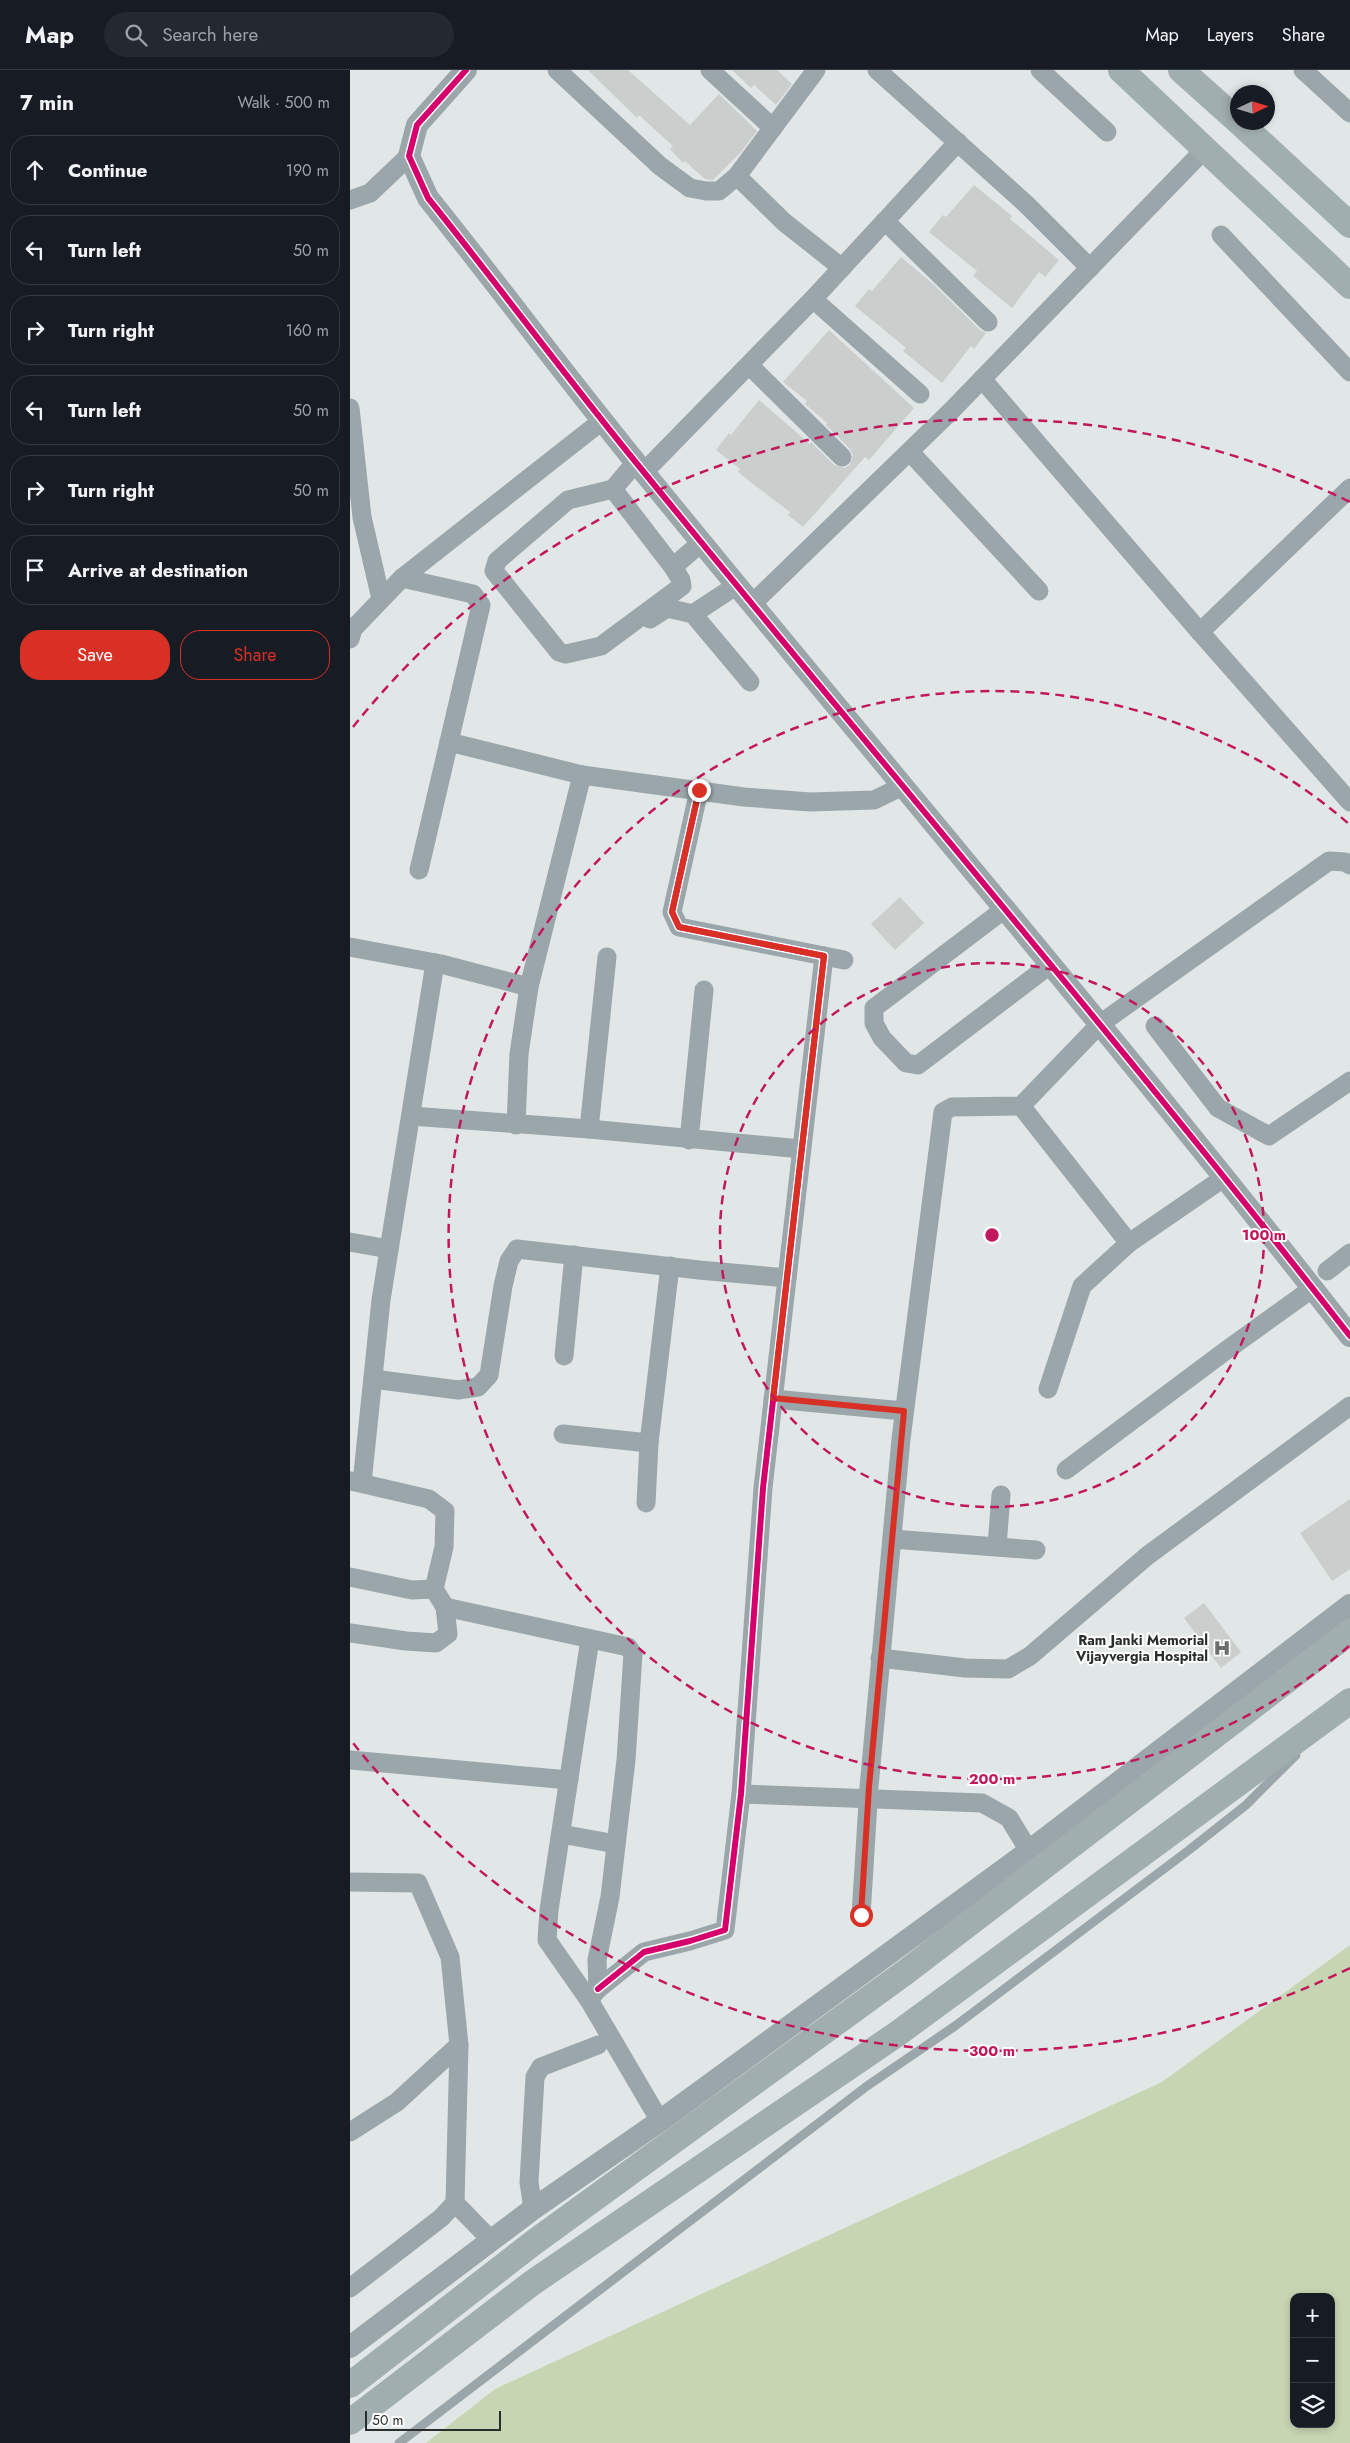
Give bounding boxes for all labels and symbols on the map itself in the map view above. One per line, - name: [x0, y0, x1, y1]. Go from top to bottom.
- north arrow: [1230, 85, 1275, 130]
- route end: [688, 779, 711, 802]
- text: 100 m: [1242, 1224, 1286, 1246]
- centre of rings: [983, 1226, 1001, 1244]
- place label: Ram Janki Memorial Vijayvergia Hospital: [1075, 1630, 1208, 1666]
- hospital icon: Ram Janki Memorial Vijayvergia Hospital: [1212, 1638, 1232, 1658]
- text: 200 m: [969, 1768, 1015, 1790]
- route start: [850, 1904, 873, 1927]
- text: 300 m: [969, 2040, 1015, 2062]
- scale bar: [365, 2408, 501, 2431]

